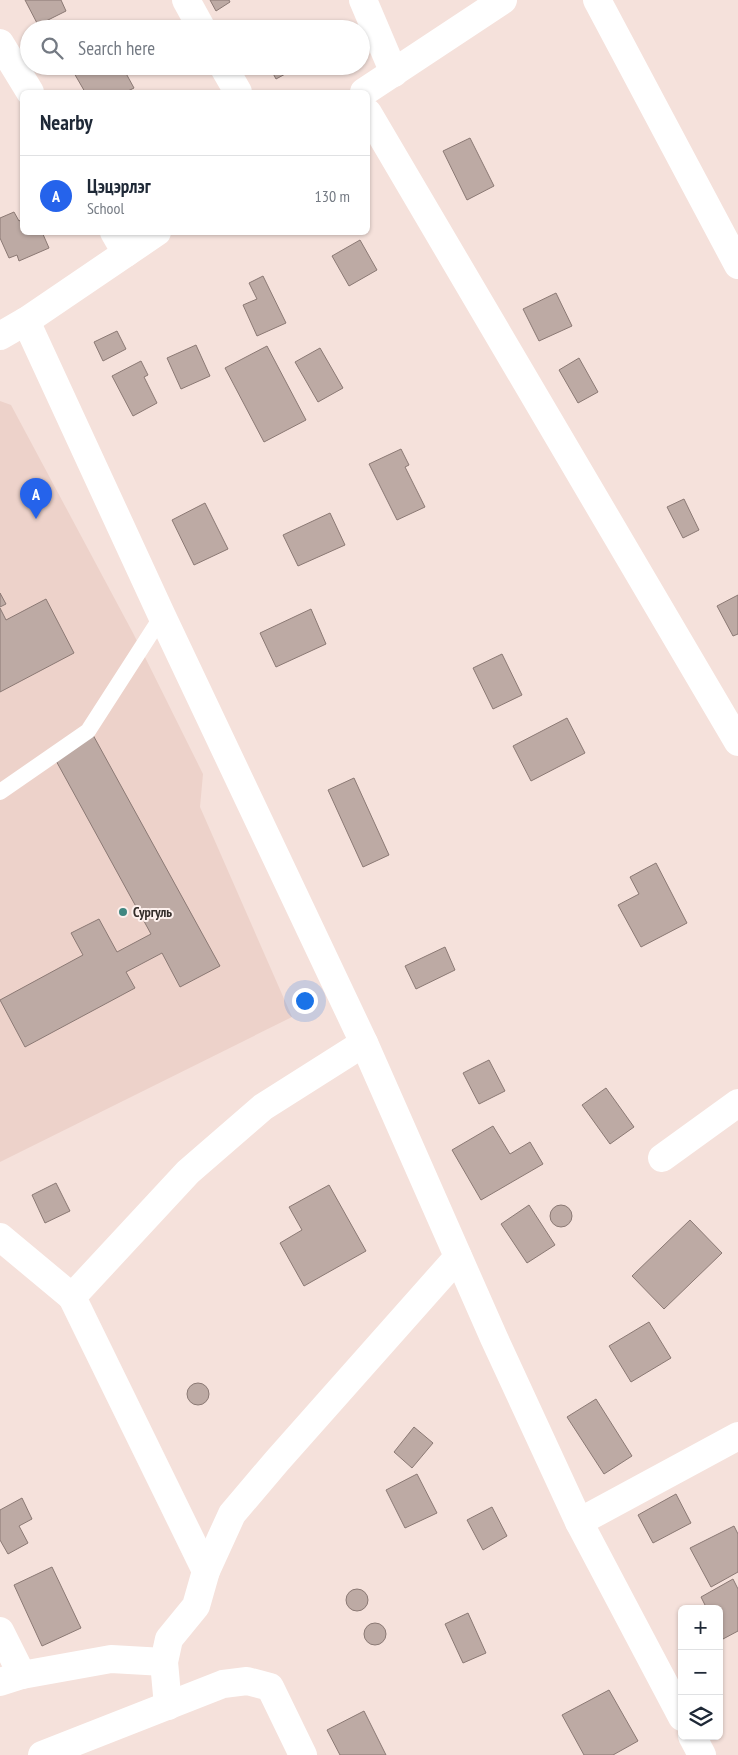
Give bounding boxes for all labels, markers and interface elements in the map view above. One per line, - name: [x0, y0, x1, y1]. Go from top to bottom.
- search box: [20, 20, 370, 75]
- icon: search: [38, 34, 66, 62]
- text: Search here: [78, 36, 155, 60]
- text: Nearby: [40, 109, 93, 136]
- text: Цэцэрлэг: [87, 174, 151, 198]
- text: A: [52, 186, 60, 206]
- text: 130 m: [315, 186, 350, 206]
- text: School: [87, 198, 124, 218]
- pin: A: [20, 478, 52, 519]
- place label: Сургуль: [133, 903, 172, 921]
- marker: Сургуль: [117, 906, 129, 918]
- your location: [292, 988, 318, 1014]
- map controls: [678, 1605, 723, 1740]
- button: +: [678, 1605, 723, 1650]
- button: −: [678, 1650, 723, 1695]
- button: layers: [678, 1695, 723, 1740]

